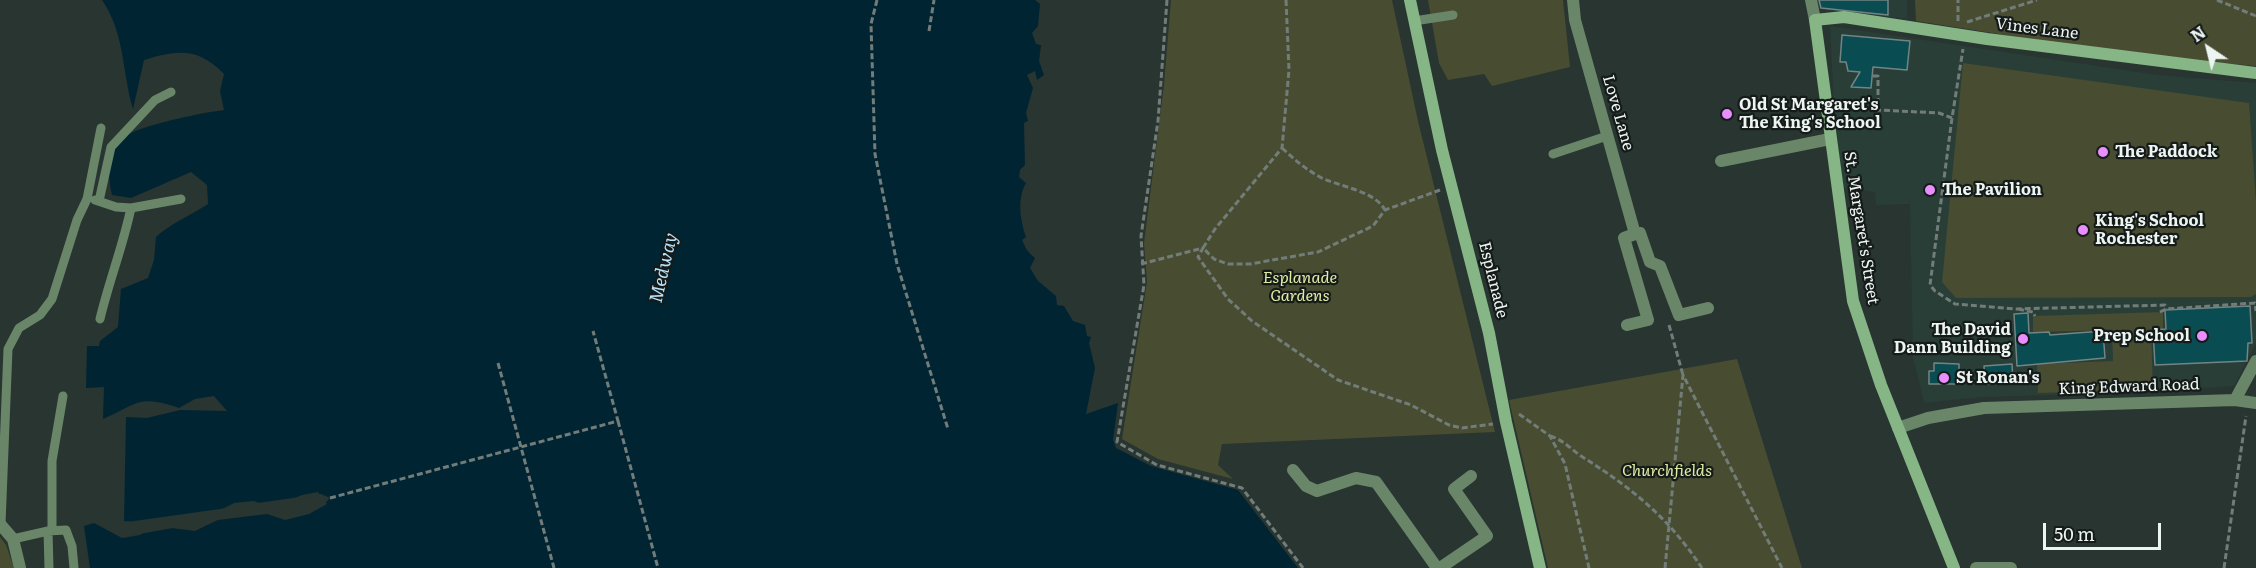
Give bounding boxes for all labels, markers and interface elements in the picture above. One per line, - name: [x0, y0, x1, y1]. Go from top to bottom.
- street label: Vines Lane: [1994, 14, 2080, 44]
- north arrow: [2178, 18, 2238, 78]
- text: N: [2185, 20, 2210, 47]
- street label: Love Lane: [1598, 73, 1638, 153]
- place label: Old St Margaret's The King's School: [1739, 95, 1881, 133]
- marker: Old St Margaret's The King's School: [1720, 107, 1734, 121]
- place label: The Paddock: [2115, 142, 2217, 162]
- marker: The Paddock: [2096, 145, 2110, 159]
- street label: St. Margaret's Street: [1839, 150, 1883, 306]
- place label: The Pavilion: [1942, 180, 2042, 200]
- marker: The Pavilion: [1923, 183, 1937, 197]
- place label: King's School Rochester: [2095, 211, 2204, 249]
- marker: King's School Rochester: [2076, 223, 2090, 237]
- water label: Medway: [645, 231, 683, 305]
- street label: Esplanade: [1474, 240, 1512, 320]
- park label: Esplanade Gardens: [1263, 268, 1337, 306]
- place label: The David Dann Building: [1894, 320, 2011, 358]
- place label: Prep School: [2093, 326, 2190, 346]
- marker: Prep School: [2195, 329, 2209, 343]
- marker: The David Dann Building: [2016, 332, 2030, 346]
- place label: St Ronan's: [1956, 368, 2040, 388]
- marker: St Ronan's: [1937, 371, 1951, 385]
- street label: King Edward Road: [2058, 375, 2200, 399]
- park label: Churchfields: [1622, 461, 1712, 481]
- scale bar: [2046, 511, 2164, 549]
- text: 50 m: [2054, 520, 2095, 547]

